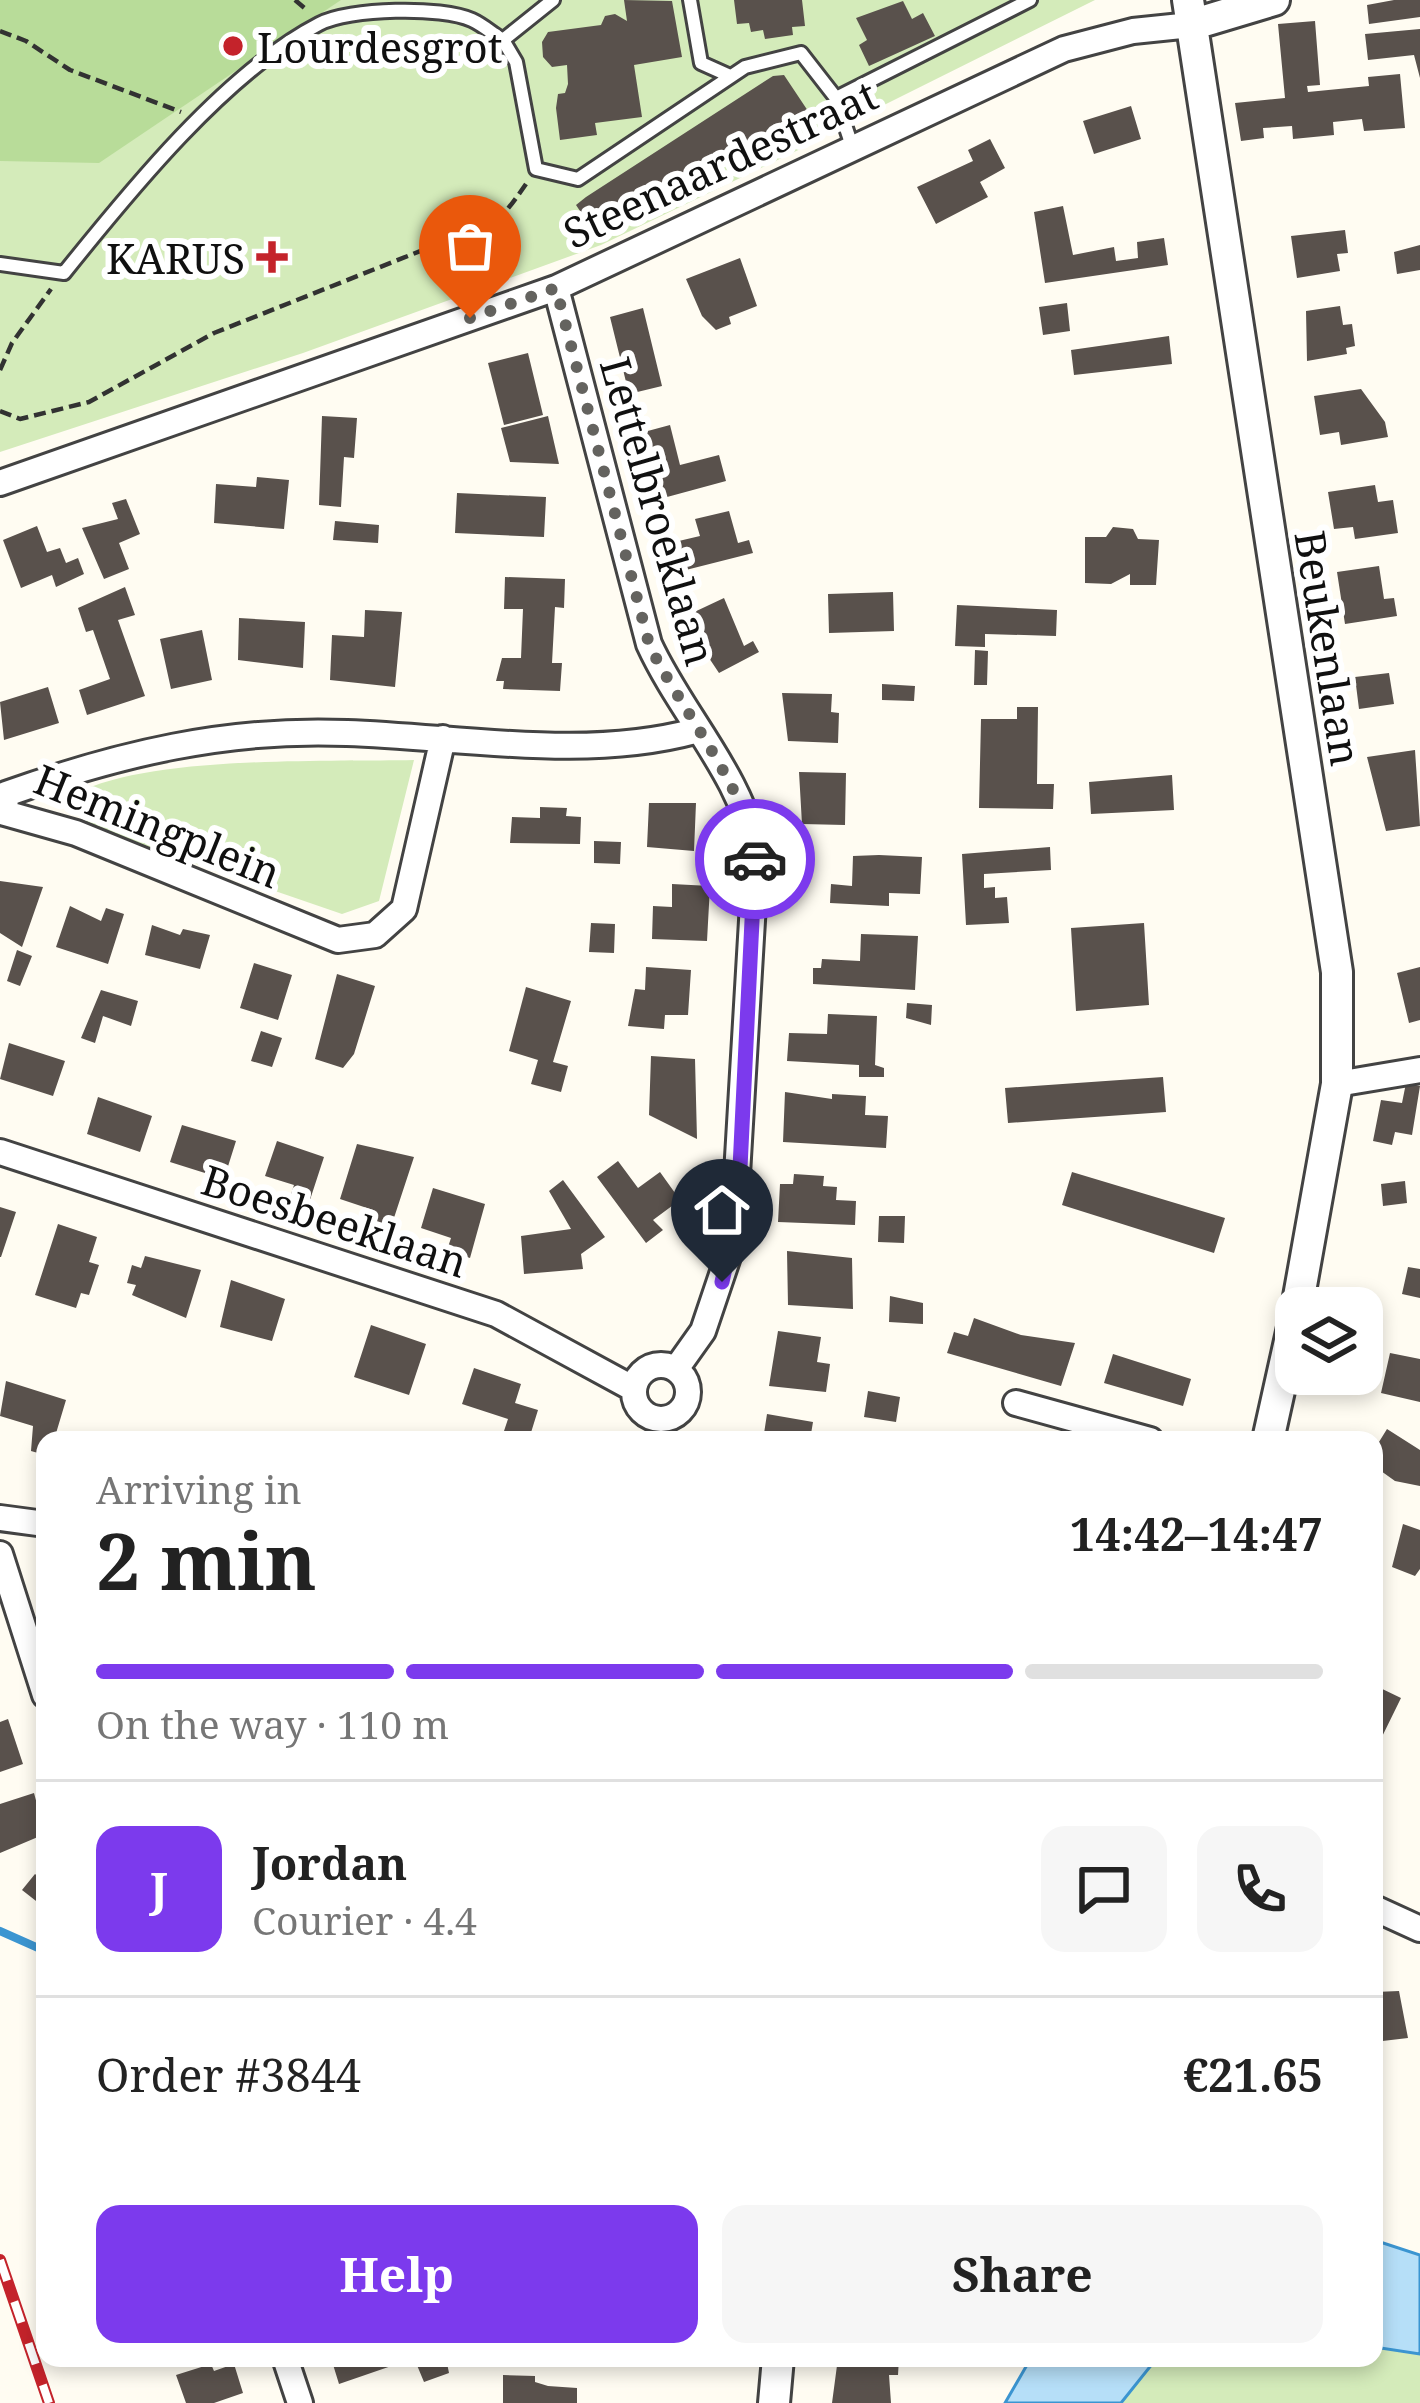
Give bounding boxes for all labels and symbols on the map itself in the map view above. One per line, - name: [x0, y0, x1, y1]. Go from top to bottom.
- place label: Lourdesgrot: [257, 18, 502, 75]
- marker: Lourdesgrot: [220, 33, 246, 59]
- street label: Steenaardestraat: [554, 65, 886, 261]
- pin: [419, 195, 521, 318]
- place label: KARUS: [106, 229, 245, 286]
- marker: KARUS: [256, 241, 288, 273]
- street label: Lettelbroeklaan: [588, 350, 730, 672]
- street label: Beukenlaan: [1282, 526, 1376, 770]
- street label: Hemingplein: [27, 750, 289, 900]
- courier: [695, 799, 815, 919]
- street label: Boesbeeklaan: [195, 1150, 475, 1290]
- pin: [671, 1159, 773, 1282]

